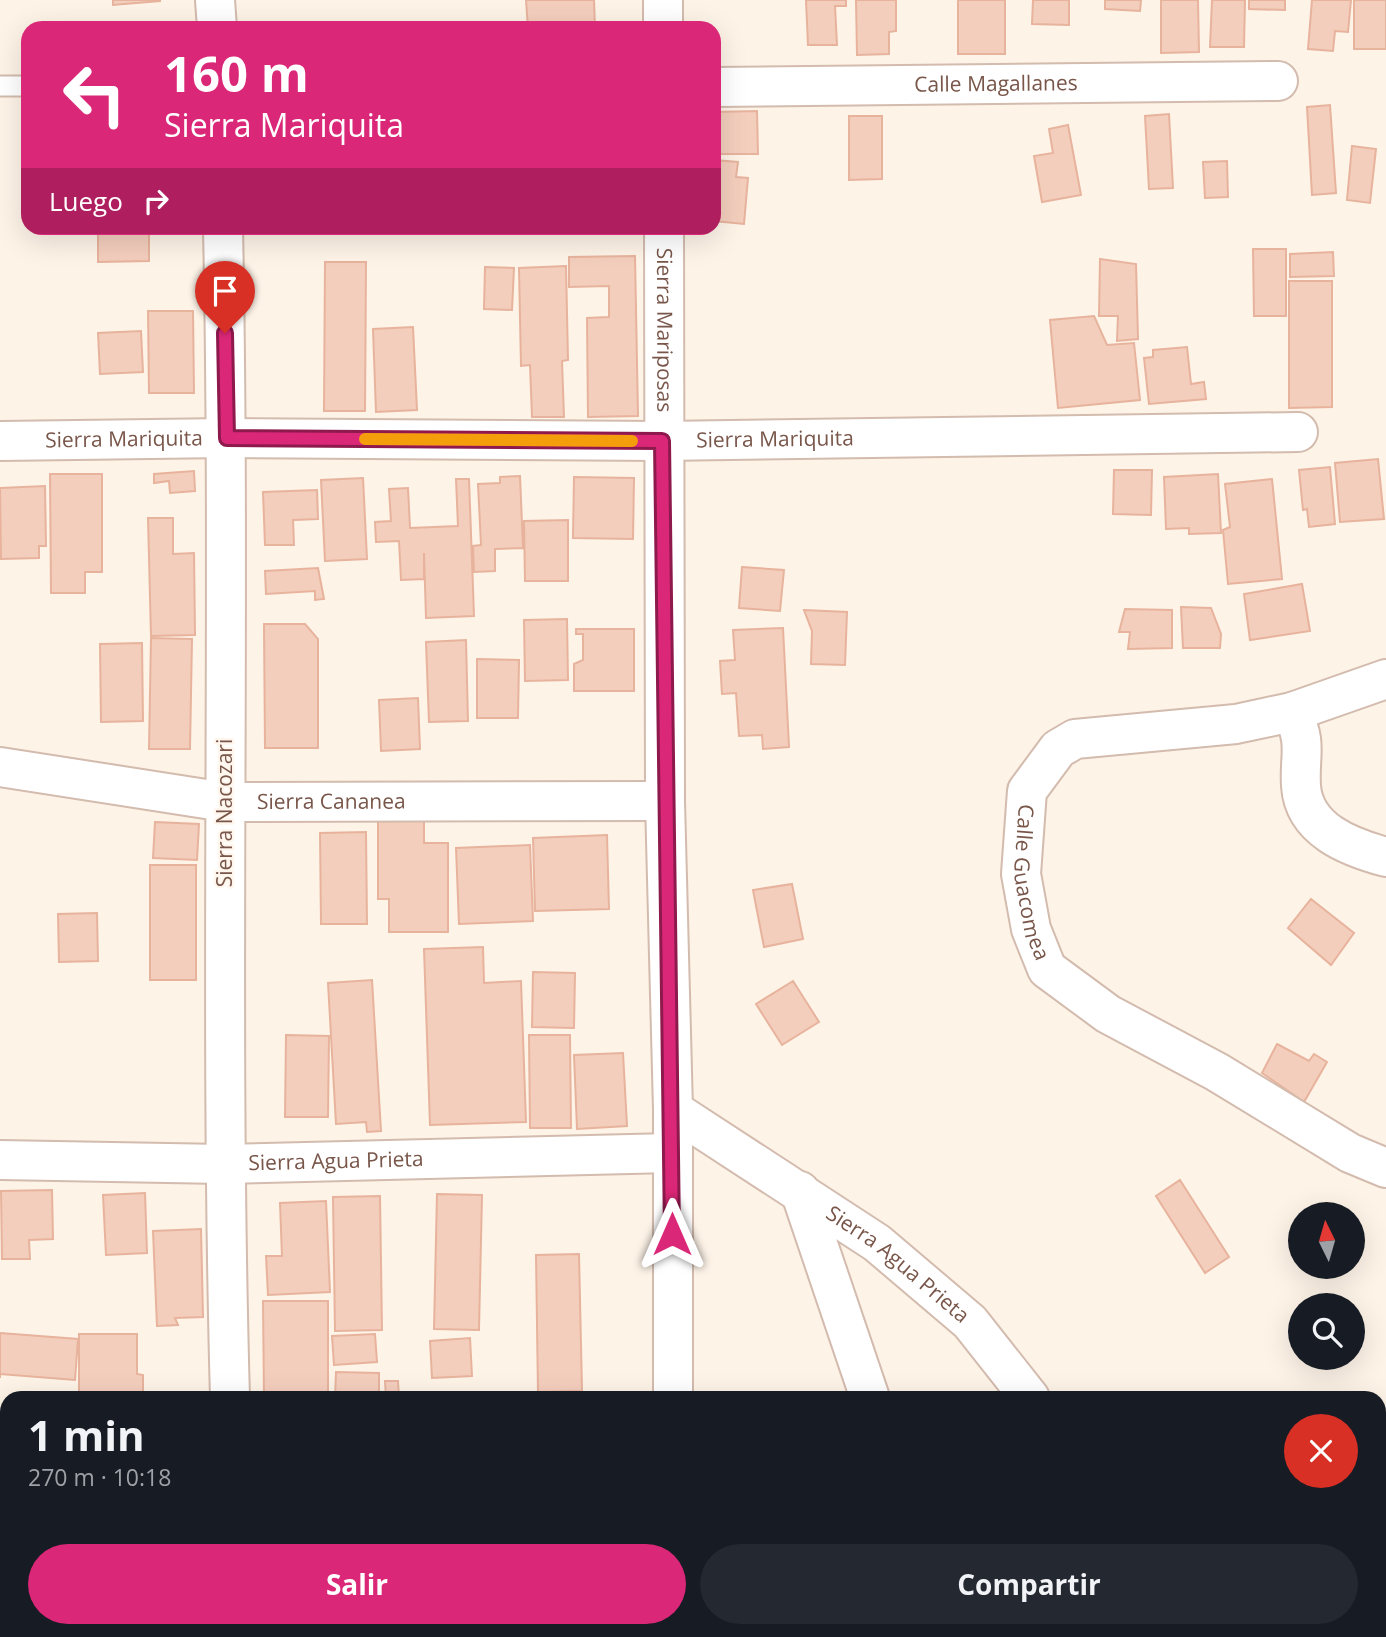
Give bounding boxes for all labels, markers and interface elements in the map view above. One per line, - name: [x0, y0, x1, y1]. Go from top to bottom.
- text: 160 m: [164, 40, 309, 106]
- icon: left: [49, 49, 140, 140]
- street label: Calle Magallanes: [914, 68, 1078, 98]
- text: Sierra Mariquita: [164, 103, 404, 146]
- icon: right: [137, 182, 175, 220]
- text: Luego: [49, 183, 123, 219]
- street label: Sierra Mariposas: [651, 248, 679, 412]
- pin: [195, 261, 255, 333]
- icon: arrive: [206, 272, 244, 310]
- street label: Sierra Mariquita: [45, 423, 203, 453]
- street label: Sierra Mariquita: [696, 423, 854, 454]
- street label: Sierra Nacozari: [210, 739, 238, 887]
- street label: Sierra Cananea: [257, 787, 406, 815]
- street label: Calle Guacomea: [1008, 803, 1057, 964]
- street label: Sierra Agua Prieta: [248, 1144, 424, 1176]
- position arrow: [635, 1197, 709, 1271]
- street label: Sierra Agua Prieta: [821, 1199, 976, 1329]
- north arrow: [1288, 1202, 1365, 1279]
- map controls: [1288, 1202, 1365, 1370]
- button: search: [1288, 1293, 1365, 1370]
- text: 1 min: [28, 1406, 145, 1463]
- button: close: [1284, 1414, 1358, 1488]
- text: 270 m · 10:18: [28, 1461, 171, 1493]
- button: Salir: [28, 1544, 686, 1624]
- button: Compartir: [700, 1544, 1358, 1624]

